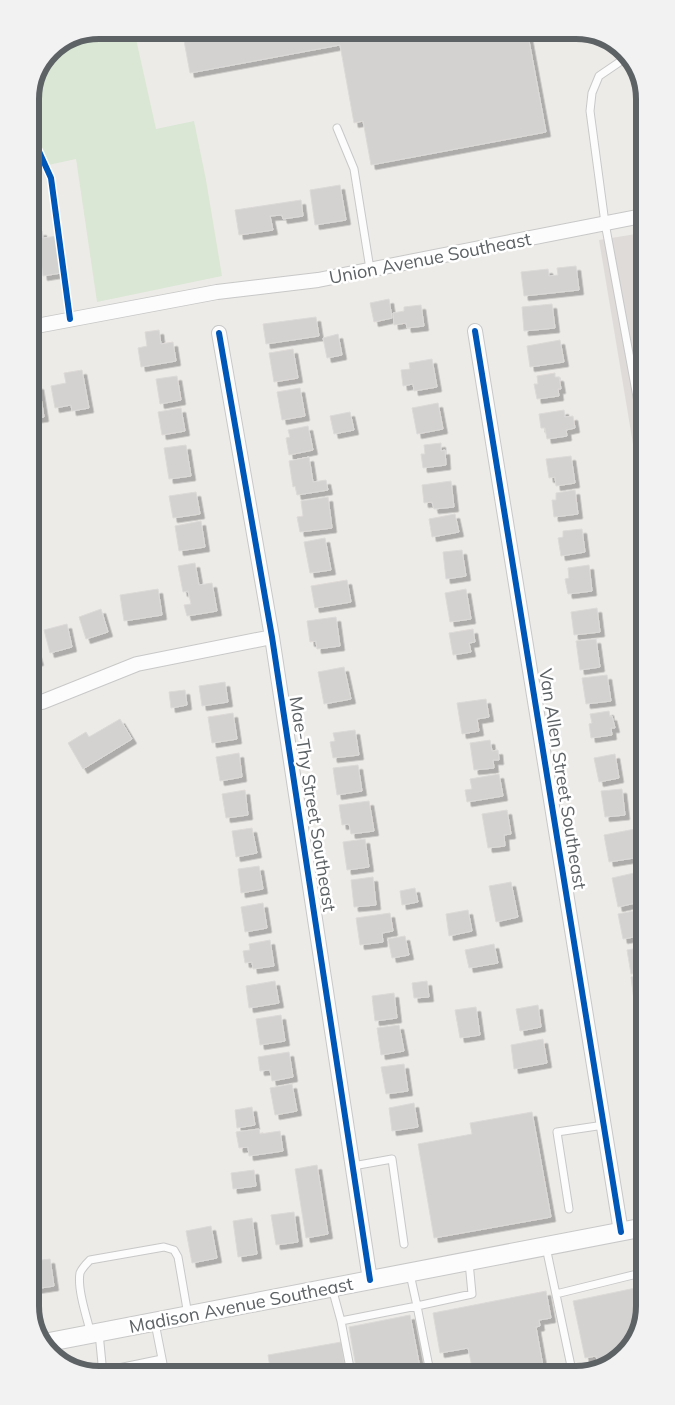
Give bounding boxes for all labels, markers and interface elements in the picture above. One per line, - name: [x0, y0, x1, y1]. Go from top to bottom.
- street label: Union Avenue Southeast: [327, 227, 533, 289]
- street label: Van Allen Street Southeast: [534, 667, 592, 891]
- street label: Mae-Thy Street Southeast: [285, 695, 341, 913]
- street label: Madison Avenue Southeast: [127, 1272, 355, 1338]

